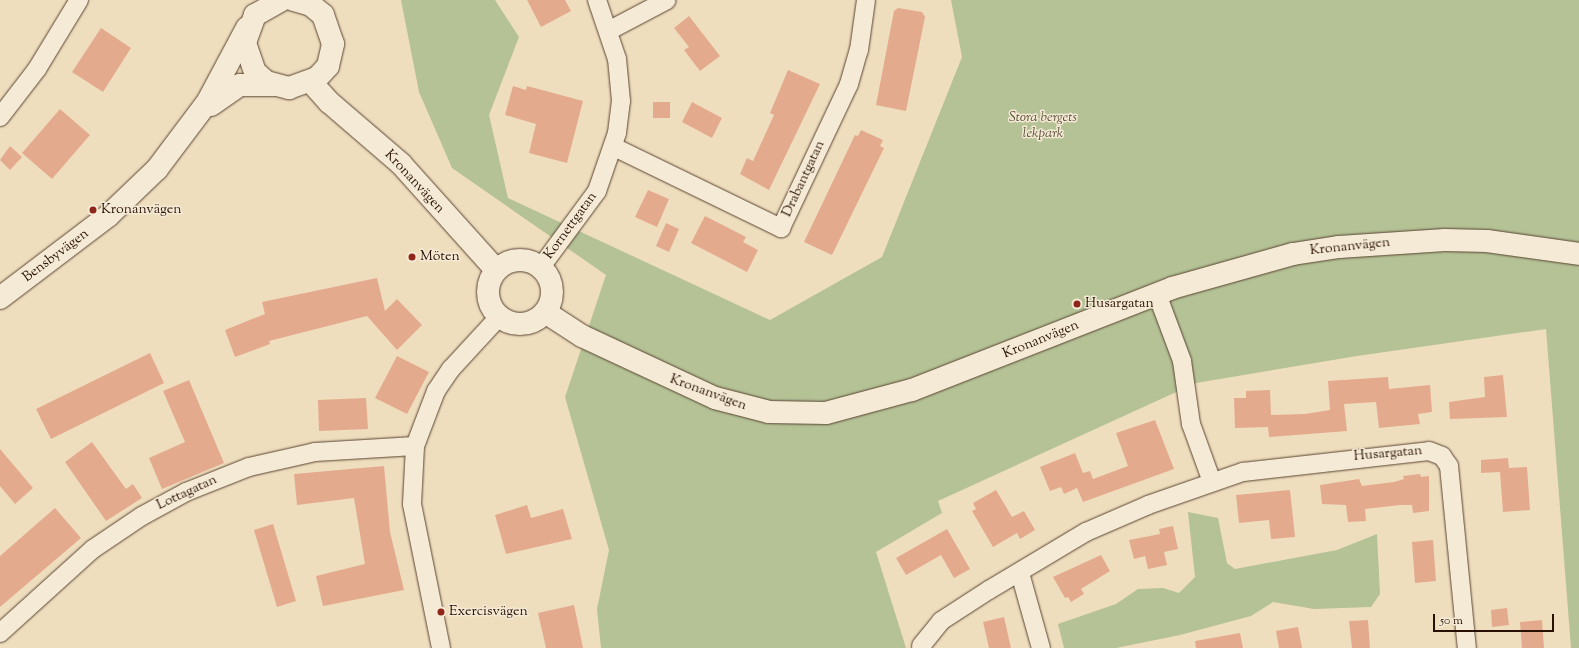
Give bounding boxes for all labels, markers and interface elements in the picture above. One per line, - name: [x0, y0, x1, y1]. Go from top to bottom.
- park label: Stora bergets lekpark: [1009, 110, 1077, 142]
- street label: Drabantgatan: [779, 138, 829, 220]
- street label: Kronanvägen: [380, 147, 448, 217]
- street label: Kornettgatan: [541, 189, 601, 263]
- place label: Kronanvägen: [101, 202, 181, 218]
- marker: Kronanvägen: [88, 205, 98, 215]
- street label: Bensbyvägen: [20, 226, 92, 286]
- street label: Kronanvägen: [1309, 234, 1391, 260]
- place label: Möten: [420, 249, 460, 265]
- marker: Möten: [407, 252, 417, 262]
- place label: Husargatan: [1085, 296, 1154, 312]
- marker: Husargatan: [1072, 299, 1082, 309]
- street label: Kronanvägen: [1001, 317, 1081, 363]
- street label: Kronanvägen: [667, 371, 749, 415]
- street label: Husargatan: [1353, 443, 1423, 465]
- street label: Lottagatan: [154, 472, 220, 514]
- place label: Exercisvägen: [449, 604, 528, 620]
- scale bar: [1435, 606, 1556, 632]
- marker: Exercisvägen: [436, 607, 446, 617]
- text: 50 m: [1440, 612, 1463, 630]

